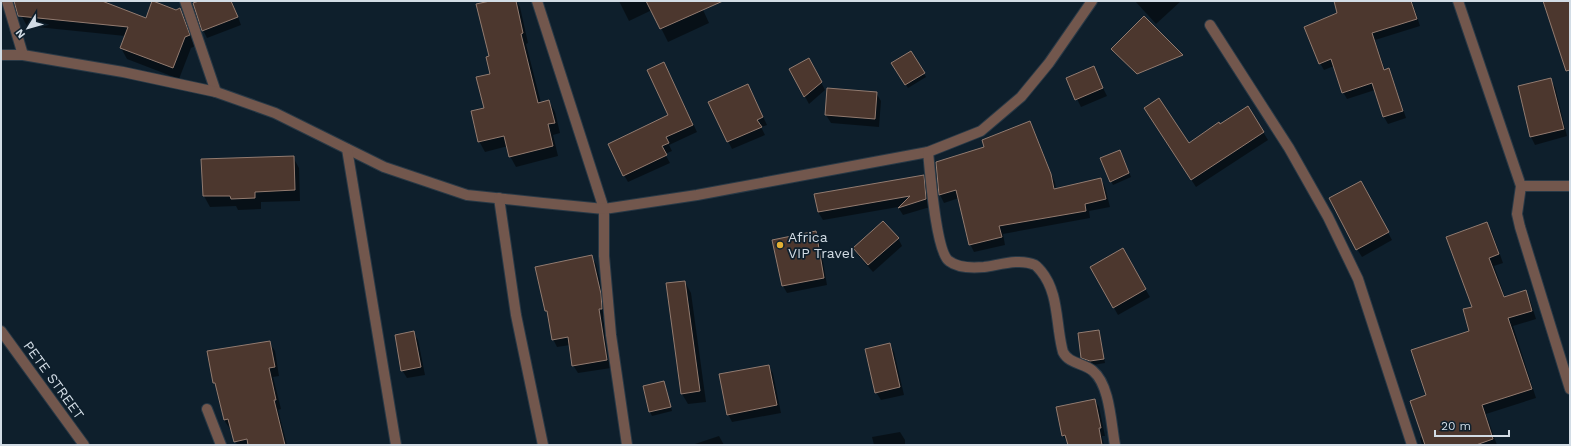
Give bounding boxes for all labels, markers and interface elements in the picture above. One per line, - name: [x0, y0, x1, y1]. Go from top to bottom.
- north arrow: [8, 8, 48, 48]
- text: N: [13, 27, 28, 41]
- place label: Africa VIP Travel: [788, 229, 855, 261]
- marker: Africa VIP Travel: [775, 240, 785, 250]
- street label: PETE STREET: [20, 338, 88, 422]
- scale bar: [1435, 412, 1509, 438]
- text: 20 m: [1441, 419, 1471, 433]

